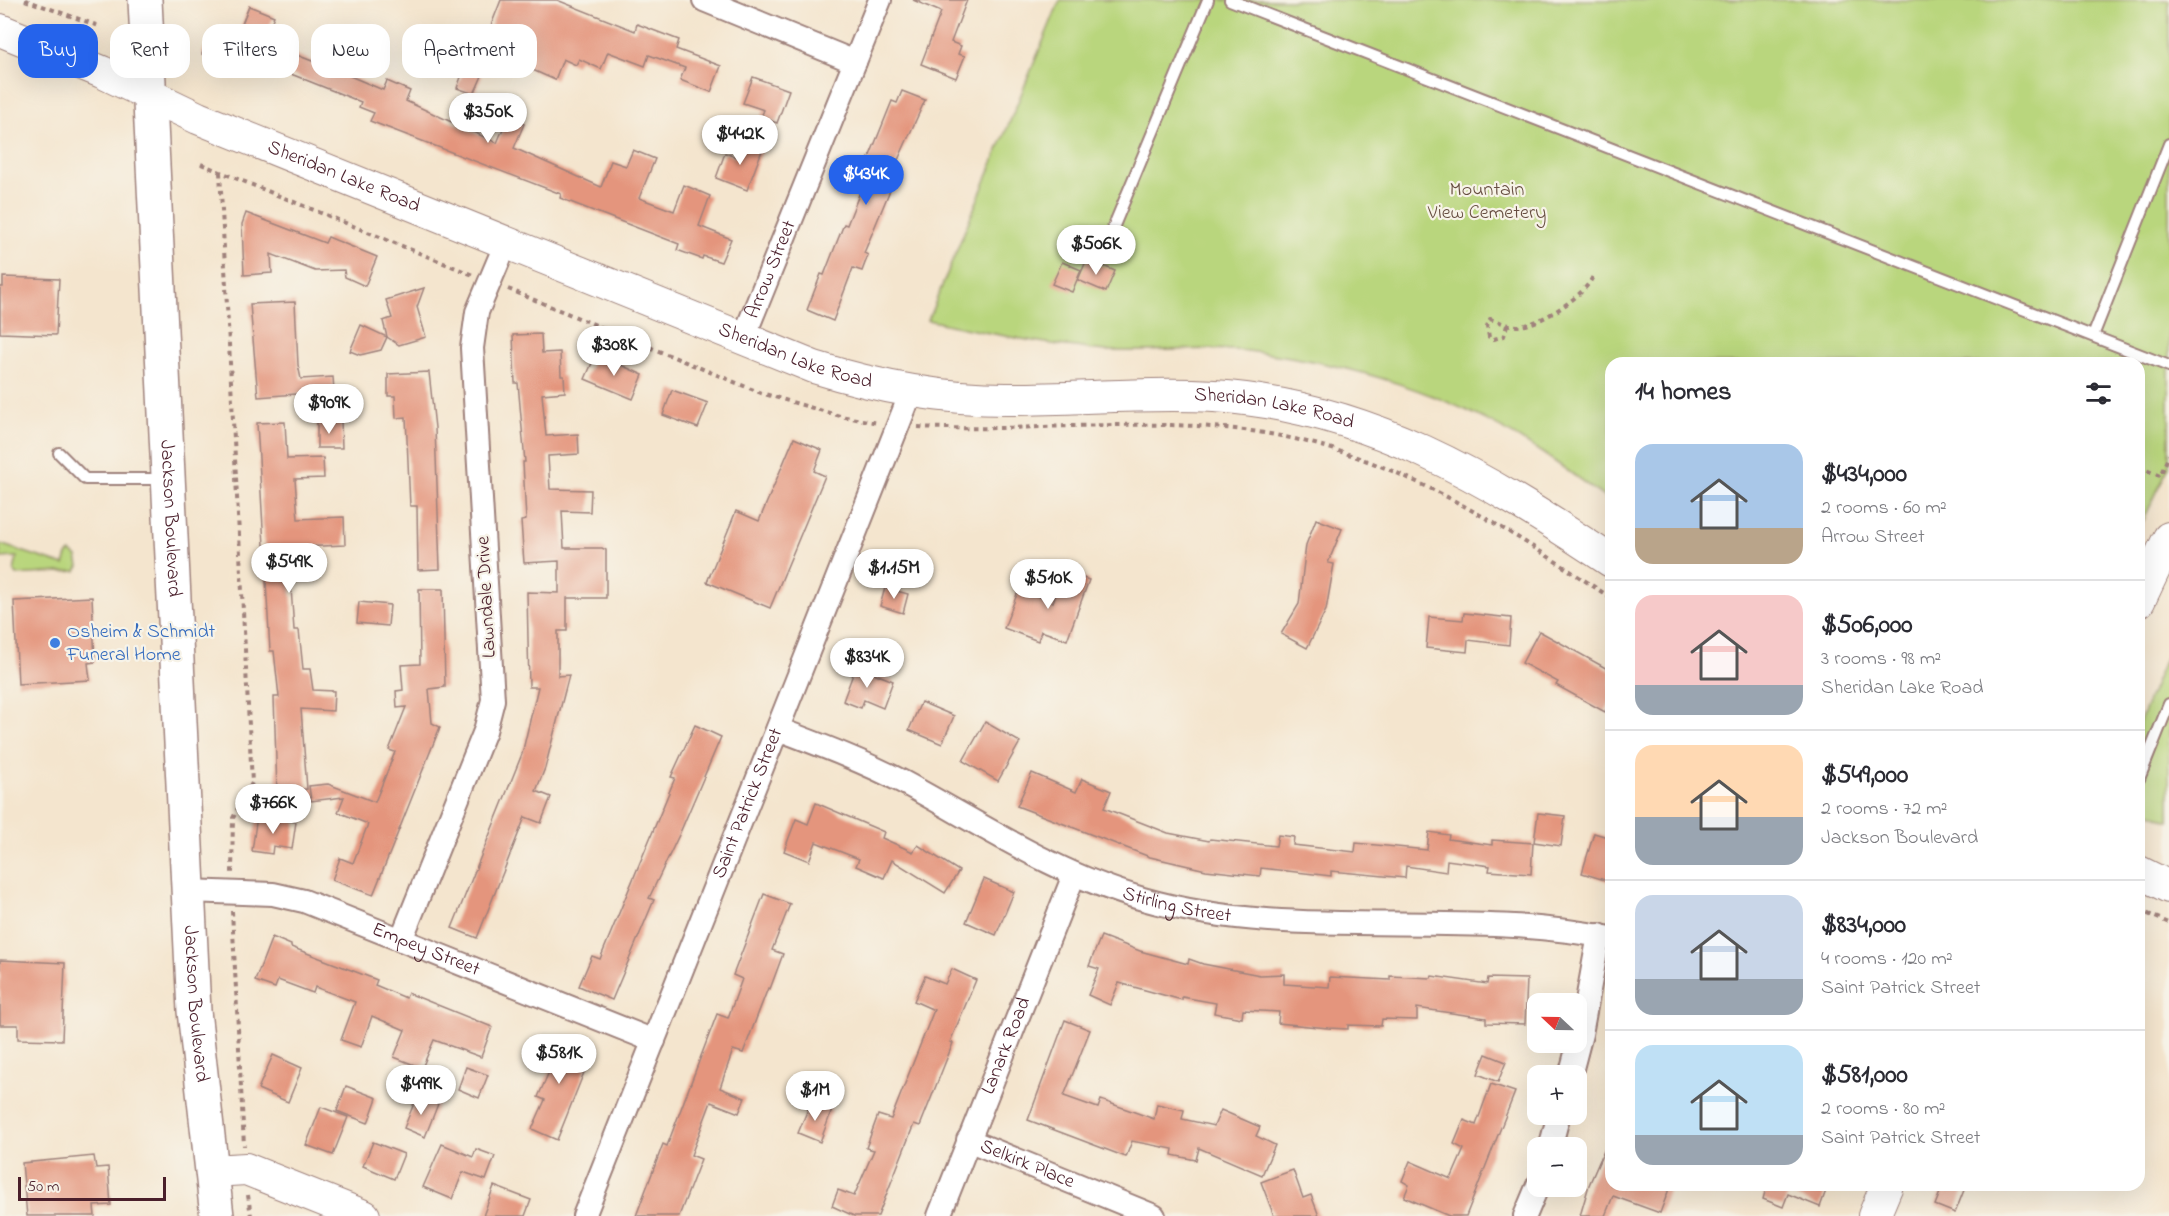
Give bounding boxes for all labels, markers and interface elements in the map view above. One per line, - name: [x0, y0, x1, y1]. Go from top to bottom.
- chip: Buy: [18, 24, 98, 78]
- chip: Rent: [110, 24, 190, 78]
- chip: Filters: [202, 24, 299, 78]
- chip: New: [311, 24, 390, 78]
- chip: Apartment: [402, 24, 537, 78]
- pin: $350K: [446, 93, 530, 144]
- text: $350K: [463, 98, 513, 127]
- pin: $442K: [698, 115, 782, 166]
- text: $442K: [716, 120, 764, 149]
- street label: Sheridan Lake Road: [263, 133, 425, 221]
- pin: $434K: [824, 155, 908, 206]
- text: $434K: [843, 160, 889, 189]
- park label: Mountain View Cemetery: [1427, 176, 1546, 228]
- street label: Arrow Street: [738, 216, 804, 323]
- pin: $506K: [1054, 225, 1138, 276]
- text: $506K: [1071, 230, 1121, 259]
- street label: Sheridan Lake Road: [714, 315, 875, 397]
- pin: $308K: [572, 326, 656, 377]
- text: $308K: [591, 331, 637, 360]
- text: 14 homes: [1635, 374, 1731, 412]
- icon: filters: [2082, 377, 2115, 410]
- street label: Sheridan Lake Road: [1194, 381, 1358, 437]
- pin: $909K: [287, 384, 371, 435]
- text: $909K: [308, 389, 350, 418]
- street label: Jackson Boulevard: [152, 439, 188, 598]
- text: $434,000: [1821, 456, 1907, 494]
- icon: home: [1683, 468, 1755, 540]
- text: 2 rooms · 60 m²: [1821, 494, 1947, 523]
- text: Arrow Street: [1821, 523, 1925, 552]
- street label: Lawndale Drive: [469, 535, 505, 659]
- pin: $549K: [247, 543, 331, 594]
- text: $549K: [265, 548, 313, 577]
- pin: $1.15M: [845, 549, 943, 600]
- text: $1.15M: [868, 554, 920, 583]
- pin: $510K: [1006, 559, 1090, 610]
- text: $510K: [1024, 564, 1072, 593]
- text: $506,000: [1821, 607, 1912, 645]
- place label: Osheim & Schmidt Funeral Home: [66, 618, 216, 670]
- icon: home: [1683, 619, 1755, 691]
- marker: Osheim & Schmidt Funeral Home: [48, 636, 62, 650]
- pin: $834K: [825, 638, 909, 689]
- text: $834K: [844, 643, 890, 672]
- text: 3 rooms · 98 m²: [1821, 645, 1941, 674]
- text: Sheridan Lake Road: [1821, 674, 1983, 703]
- street label: Saint Patrick Street: [705, 724, 791, 883]
- text: $549,000: [1821, 757, 1908, 795]
- icon: home: [1683, 769, 1755, 841]
- pin: $766K: [231, 784, 315, 835]
- text: $766K: [249, 789, 297, 818]
- text: 2 rooms · 72 m²: [1821, 795, 1948, 824]
- text: Jackson Boulevard: [1821, 824, 1978, 853]
- street label: Stirling Street: [1119, 879, 1233, 931]
- text: $834,000: [1821, 907, 1906, 945]
- street label: Empey Street: [367, 915, 484, 984]
- icon: home: [1683, 919, 1755, 991]
- street label: Jackson Boulevard: [175, 925, 216, 1084]
- text: 4 rooms · 120 m²: [1821, 945, 1953, 974]
- text: Saint Patrick Street: [1821, 974, 1981, 1003]
- street label: Lanark Road: [974, 993, 1039, 1099]
- north arrow: [1527, 993, 1587, 1053]
- map controls: [1527, 993, 1587, 1197]
- pin: $581K: [517, 1034, 601, 1085]
- text: $581K: [535, 1039, 583, 1068]
- text: $581,000: [1821, 1057, 1908, 1095]
- pin: $499K: [379, 1065, 463, 1116]
- button: +: [1527, 1065, 1587, 1125]
- icon: home: [1683, 1069, 1755, 1141]
- text: $499K: [400, 1070, 442, 1099]
- pin: $1M: [786, 1071, 844, 1122]
- text: $1M: [800, 1076, 830, 1105]
- text: 2 rooms · 80 m²: [1821, 1095, 1946, 1124]
- text: Saint Patrick Street: [1821, 1124, 1981, 1153]
- street label: Selkirk Place: [975, 1132, 1079, 1197]
- button: −: [1527, 1137, 1587, 1197]
- scale bar: [18, 1174, 166, 1202]
- text: 50 m: [27, 1175, 59, 1199]

